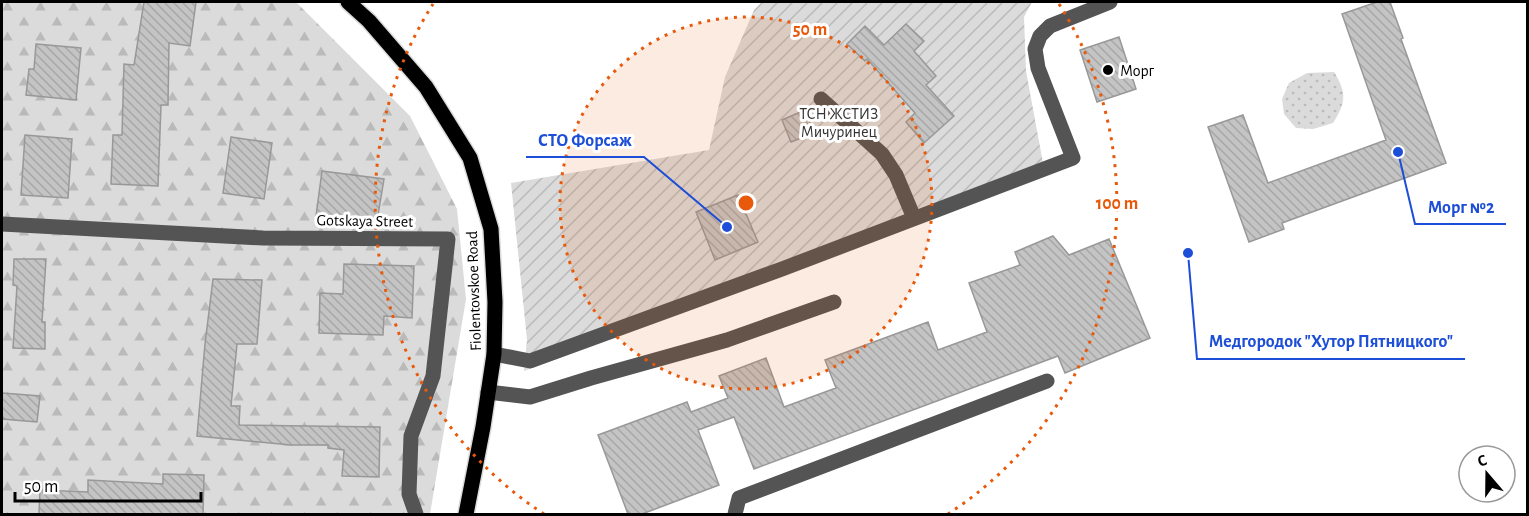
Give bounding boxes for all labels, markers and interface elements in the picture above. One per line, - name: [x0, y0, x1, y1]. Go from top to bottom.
- text: 50 m: [793, 21, 827, 39]
- marker: Морг: [1101, 63, 1115, 77]
- place label: Морг: [1120, 63, 1155, 79]
- park label: ТСН ЖСТИЗ Мичуринец: [800, 106, 878, 141]
- callout: СТО Форсаж: [526, 121, 644, 157]
- text: СТО Форсаж: [538, 132, 632, 150]
- callout: Морг №2: [1415, 188, 1506, 224]
- centre of rings: [736, 193, 756, 213]
- text: 100 m: [1096, 195, 1138, 213]
- text: Морг №2: [1428, 199, 1495, 217]
- street label: Gotskaya Street: [317, 212, 413, 231]
- street label: Fiolentovskoe Road: [464, 231, 484, 351]
- callout: Медгородок "Хутор Пятницкого": [1197, 323, 1465, 359]
- text: Медгородок "Хутор Пятницкого": [1209, 333, 1453, 351]
- north arrow: [1457, 444, 1517, 504]
- text: С: [1475, 452, 1489, 470]
- scale bar: [15, 465, 201, 503]
- text: 50 m: [24, 478, 58, 496]

